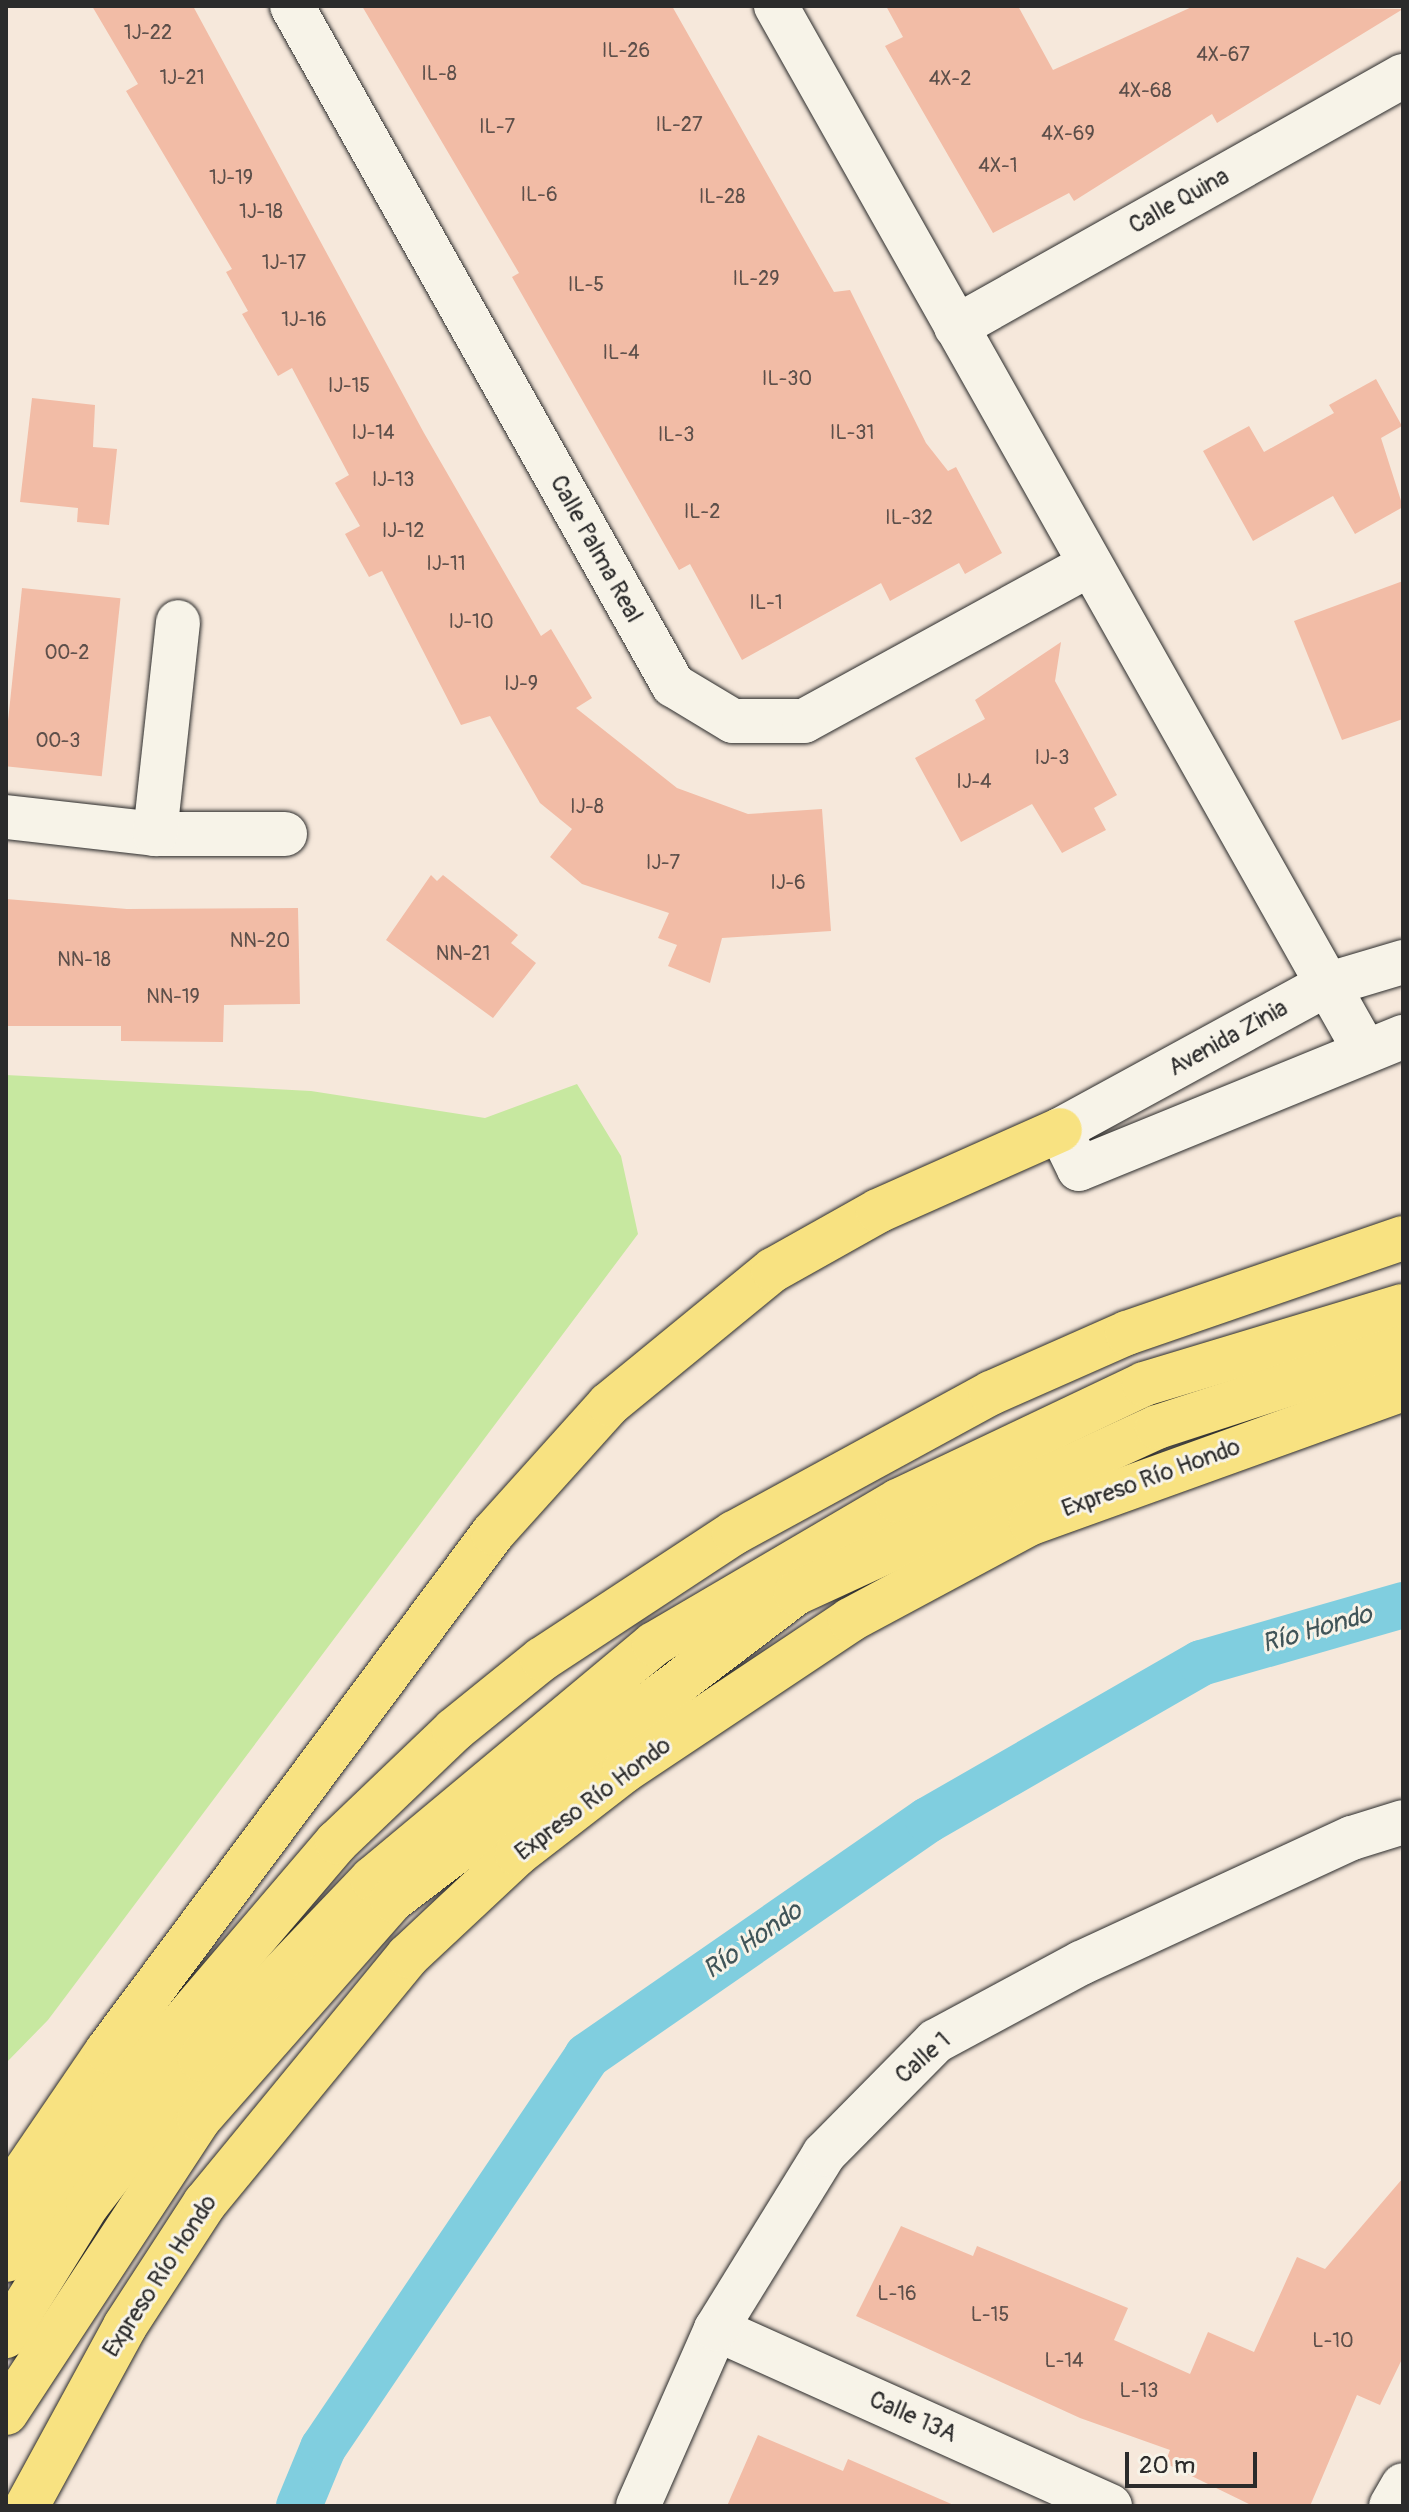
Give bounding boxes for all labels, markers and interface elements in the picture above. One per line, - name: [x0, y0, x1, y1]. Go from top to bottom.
- house number: 1J-22: [124, 20, 172, 44]
- house number: IL-26: [602, 38, 650, 62]
- house number: 4X-67: [1196, 42, 1250, 66]
- house number: IL-8: [421, 61, 457, 85]
- house number: 1J-21: [160, 65, 204, 89]
- house number: 4X-2: [929, 66, 971, 90]
- house number: 4X-68: [1118, 78, 1172, 102]
- house number: IL-27: [655, 112, 703, 136]
- house number: IL-7: [479, 114, 515, 138]
- house number: 4X-69: [1041, 121, 1095, 145]
- house number: 4X-1: [978, 153, 1018, 177]
- street label: Calle Quina: [1124, 162, 1234, 240]
- house number: 1J-19: [209, 165, 253, 189]
- house number: IL-6: [520, 182, 558, 206]
- house number: IL-28: [699, 184, 745, 208]
- house number: 1J-18: [239, 199, 283, 223]
- house number: 1J-17: [262, 250, 306, 274]
- house number: IL-29: [733, 266, 779, 290]
- house number: IL-5: [568, 272, 604, 296]
- house number: 1J-16: [281, 307, 327, 331]
- house number: IL-4: [602, 340, 640, 364]
- house number: IL-30: [762, 366, 812, 390]
- house number: IJ-15: [328, 373, 370, 397]
- house number: IJ-14: [351, 420, 395, 444]
- house number: IL-31: [830, 420, 874, 444]
- house number: IL-3: [658, 422, 694, 446]
- house number: IJ-13: [372, 467, 414, 491]
- street label: Calle Palma Real: [544, 470, 648, 628]
- house number: IL-2: [684, 499, 720, 523]
- house number: IL-32: [885, 505, 933, 529]
- house number: IJ-12: [382, 518, 424, 542]
- house number: IJ-11: [426, 551, 466, 575]
- house number: IL-1: [749, 590, 783, 614]
- house number: IJ-10: [448, 609, 494, 633]
- house number: OO-2: [44, 640, 90, 664]
- house number: IJ-9: [504, 671, 538, 695]
- house number: OO-3: [35, 728, 81, 752]
- house number: IJ-3: [1035, 745, 1069, 769]
- house number: IJ-4: [956, 769, 992, 793]
- house number: IJ-8: [570, 794, 604, 818]
- house number: IJ-7: [646, 850, 680, 874]
- house number: IJ-6: [770, 870, 806, 894]
- house number: NN-20: [230, 928, 290, 952]
- house number: NN-21: [436, 941, 490, 965]
- house number: NN-18: [57, 947, 111, 971]
- house number: NN-19: [146, 984, 200, 1008]
- street label: Avenida Zinia: [1163, 993, 1293, 1083]
- street label: Expreso Río Hondo: [1058, 1432, 1244, 1524]
- water label: Río Hondo: [1258, 1599, 1376, 1661]
- street label: Expreso Río Hondo: [509, 1731, 677, 1867]
- water label: Río Hondo: [698, 1896, 808, 1986]
- street label: Calle 1: [889, 2026, 957, 2090]
- street label: Expreso Río Hondo: [97, 2189, 223, 2363]
- house number: L-16: [877, 2281, 917, 2305]
- house number: L-15: [971, 2302, 1009, 2326]
- house number: L-10: [1312, 2328, 1354, 2352]
- house number: L-14: [1044, 2348, 1084, 2372]
- house number: L-13: [1120, 2378, 1158, 2402]
- street label: Calle 13A: [865, 2385, 961, 2449]
- scale bar: [1129, 2436, 1261, 2486]
- text: 20 m: [1139, 2451, 1195, 2480]

